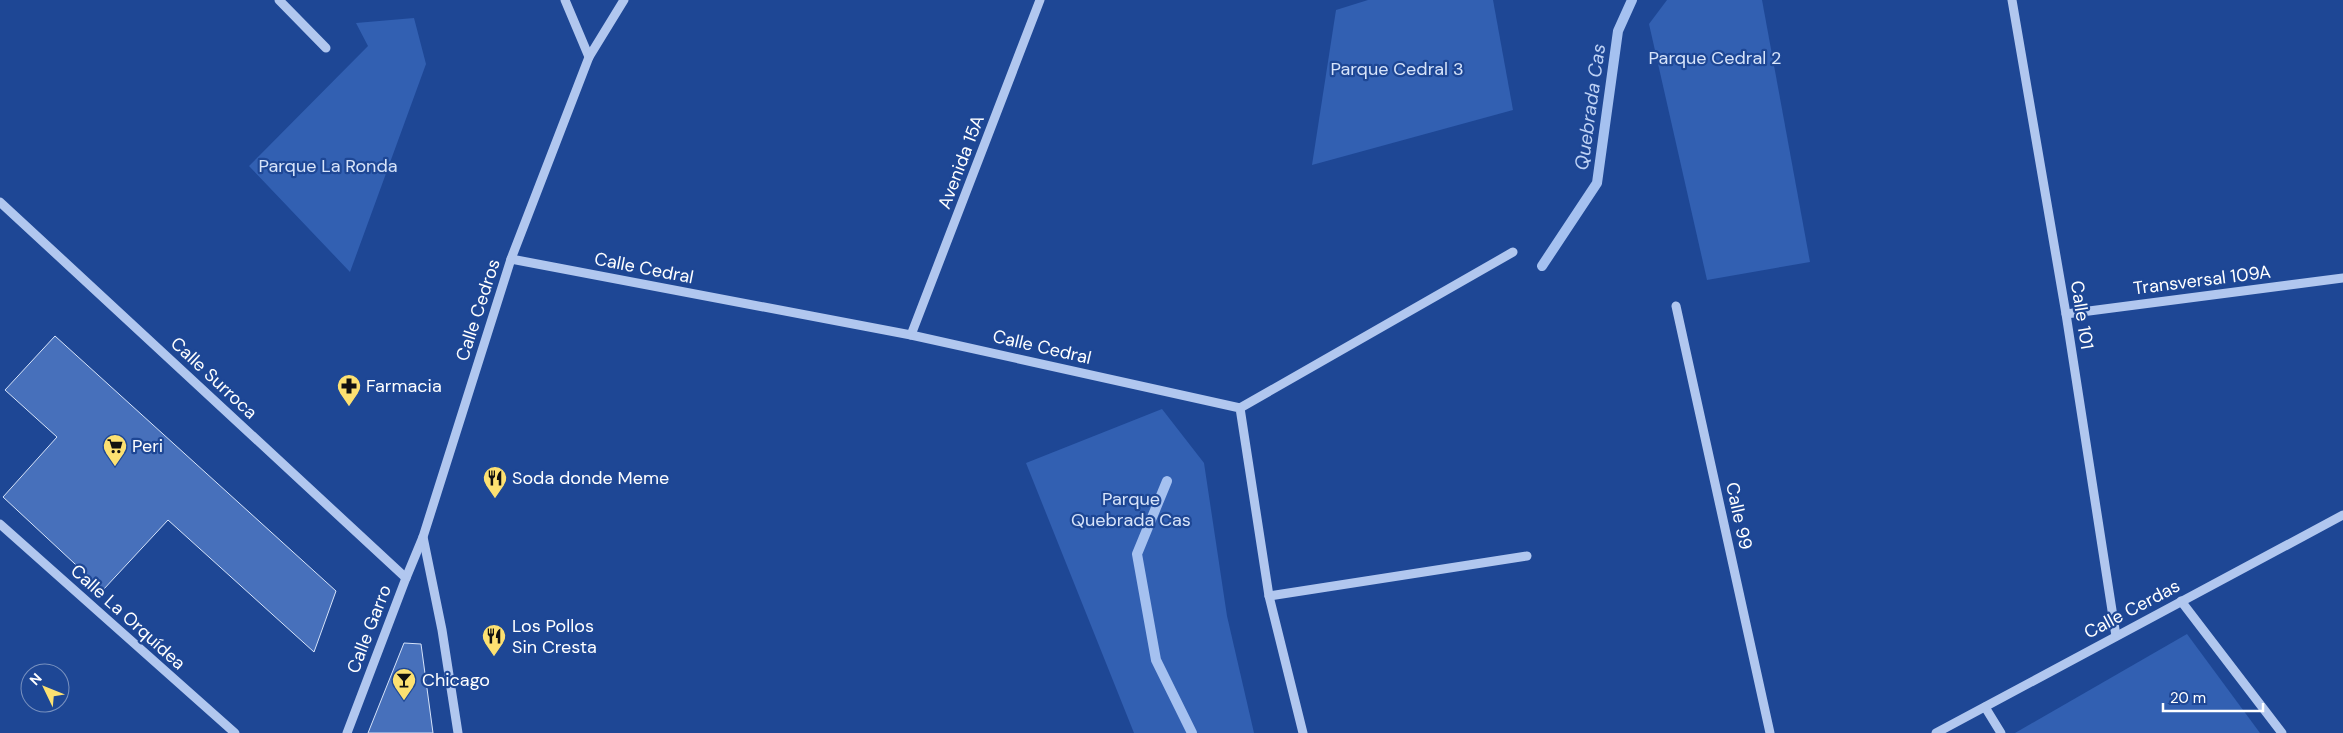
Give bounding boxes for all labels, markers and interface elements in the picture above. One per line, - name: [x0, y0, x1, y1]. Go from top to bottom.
- water label: Quebrada Cas: [1569, 42, 1611, 172]
- park label: Parque Cedral 2: [1649, 46, 1781, 70]
- park label: Parque Cedral 3: [1330, 57, 1464, 81]
- street label: Avenida 15A: [932, 112, 990, 212]
- park label: Parque La Ronda: [258, 154, 398, 178]
- street label: Calle Cedral: [592, 247, 696, 289]
- street label: Calle Cedros: [450, 256, 506, 364]
- street label: Transversal 109A: [2132, 260, 2272, 300]
- street label: Calle 101: [2065, 279, 2099, 351]
- street label: Calle Cedral: [990, 324, 1094, 370]
- street label: Calle Surroca: [166, 332, 262, 424]
- pharmacy icon: Farmacia: [336, 373, 362, 407]
- place label: Farmacia: [366, 374, 442, 398]
- supermarket icon: Peri: [102, 433, 128, 467]
- place label: Peri: [132, 434, 163, 458]
- restaurant icon: Soda donde Meme: [482, 465, 508, 499]
- place label: Soda donde Meme: [512, 466, 669, 490]
- street label: Calle 99: [1720, 480, 1758, 552]
- park label: Parque Quebrada Cas: [1071, 487, 1191, 532]
- street label: Calle La Orquídea: [65, 559, 191, 675]
- street label: Calle Cerdas: [2080, 574, 2184, 644]
- street label: Calle Garro: [341, 581, 397, 677]
- place label: Los Pollos Sin Cresta: [512, 614, 597, 659]
- restaurant icon: Los Pollos Sin Cresta: [481, 623, 507, 657]
- north arrow: [20, 663, 70, 713]
- bar icon: Chicago: [391, 667, 417, 701]
- place label: Chicago: [422, 668, 490, 692]
- text: N: [25, 669, 46, 689]
- scale bar: [2163, 680, 2263, 712]
- text: 20 m: [2170, 688, 2206, 708]

